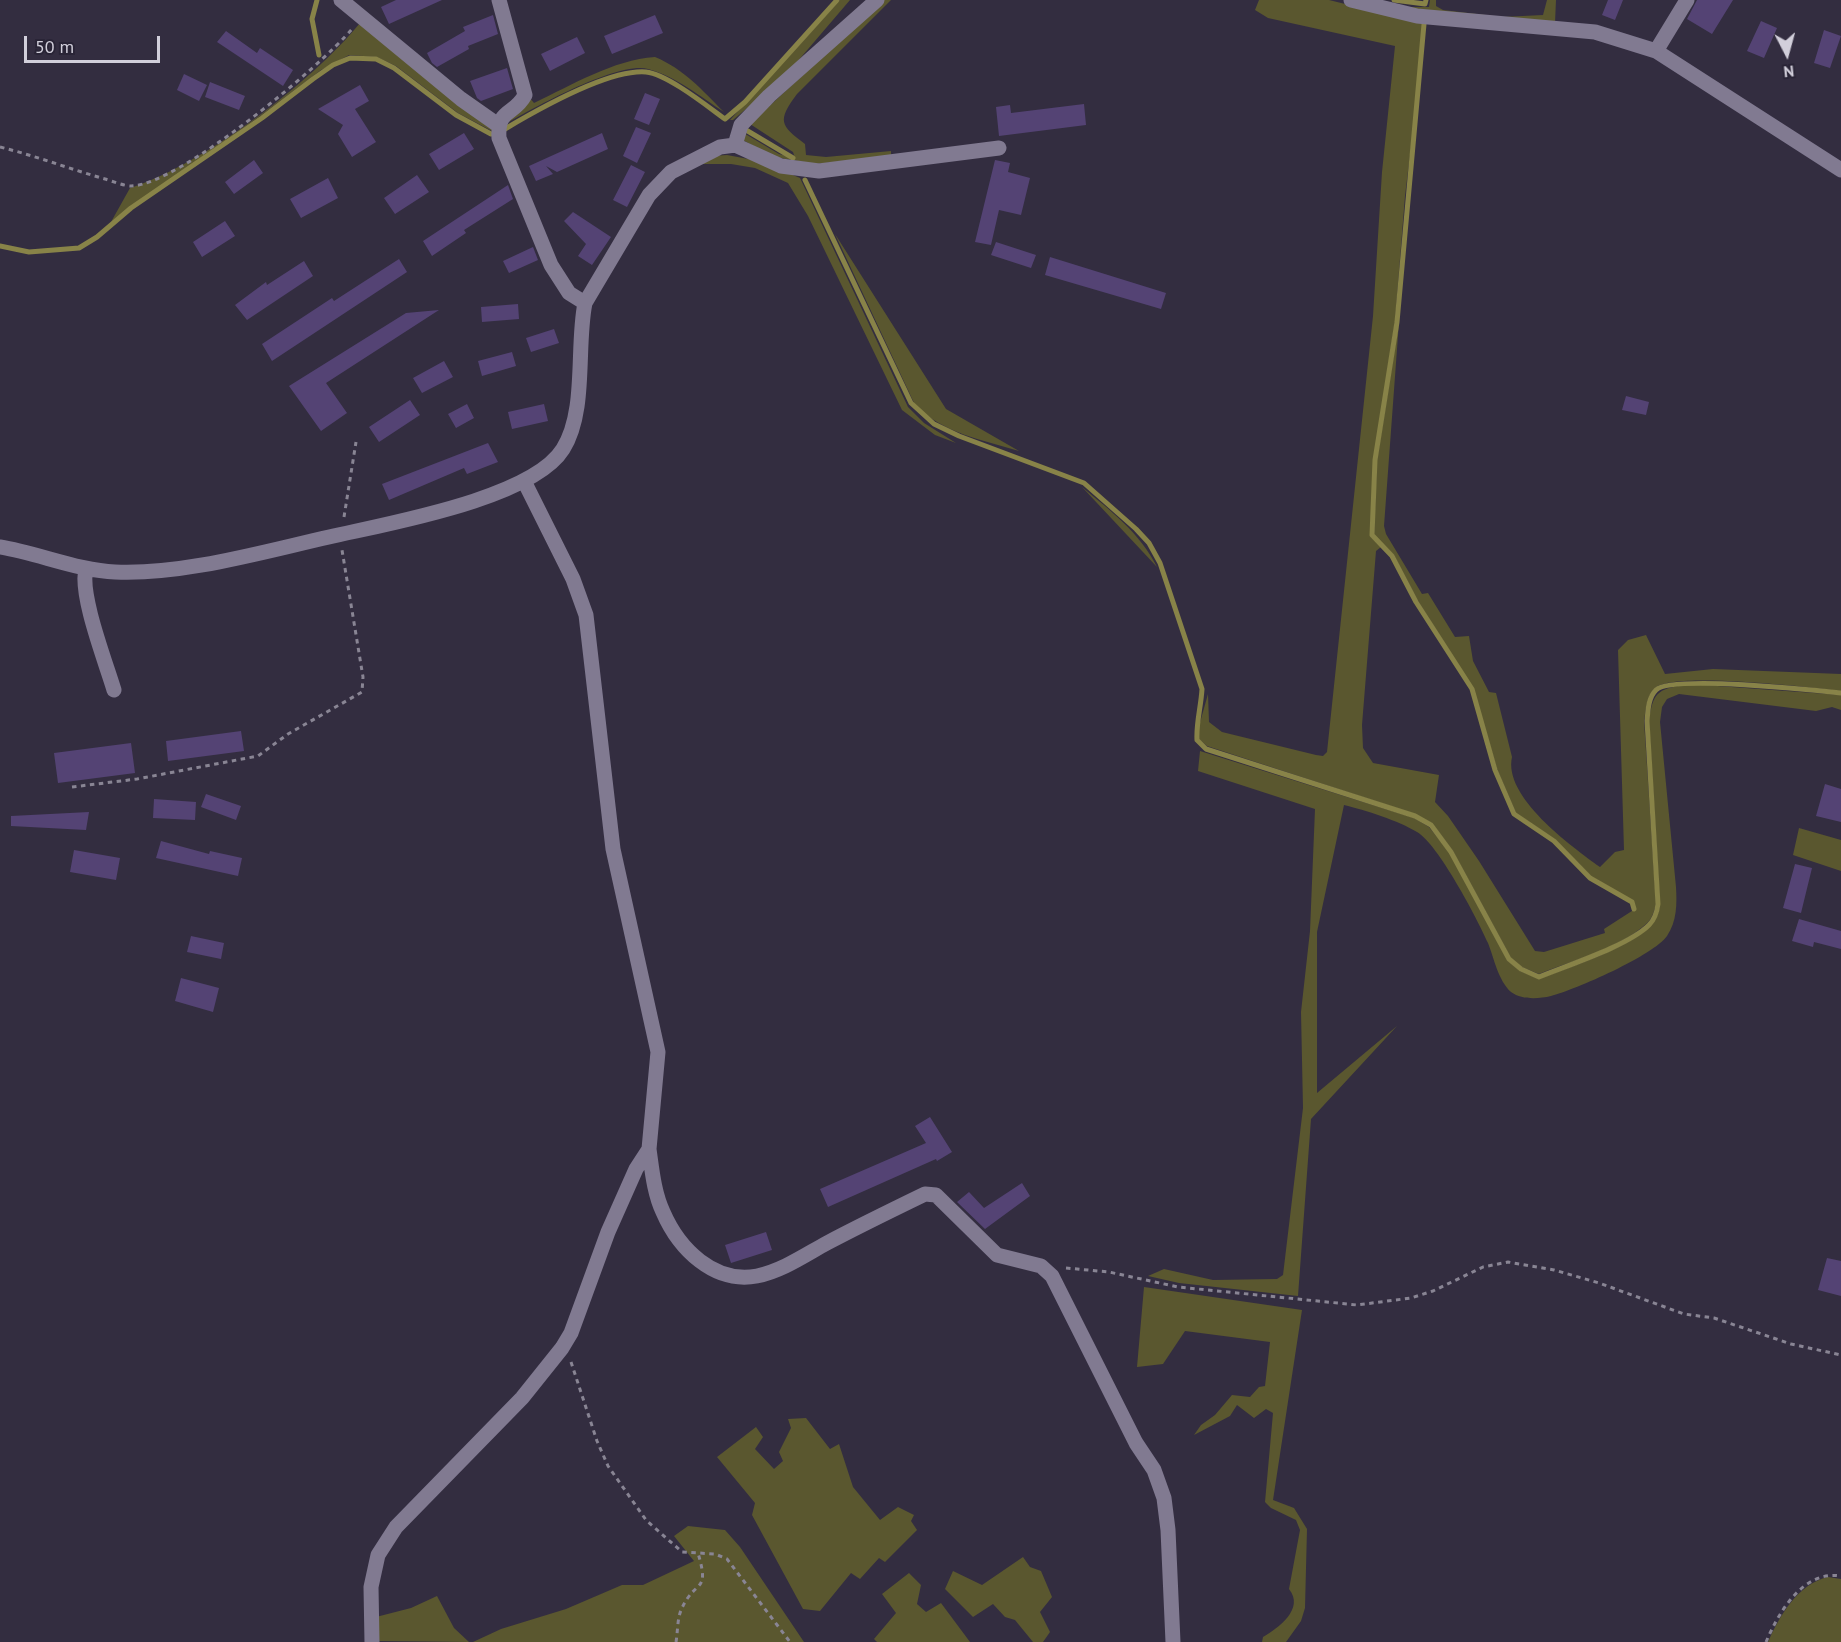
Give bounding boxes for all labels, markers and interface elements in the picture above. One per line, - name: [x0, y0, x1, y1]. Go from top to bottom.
- scale bar: [27, 24, 164, 62]
- north arrow: [1757, 24, 1817, 84]
- text: 50 m: [35, 35, 74, 58]
- text: N: [1783, 61, 1795, 82]

